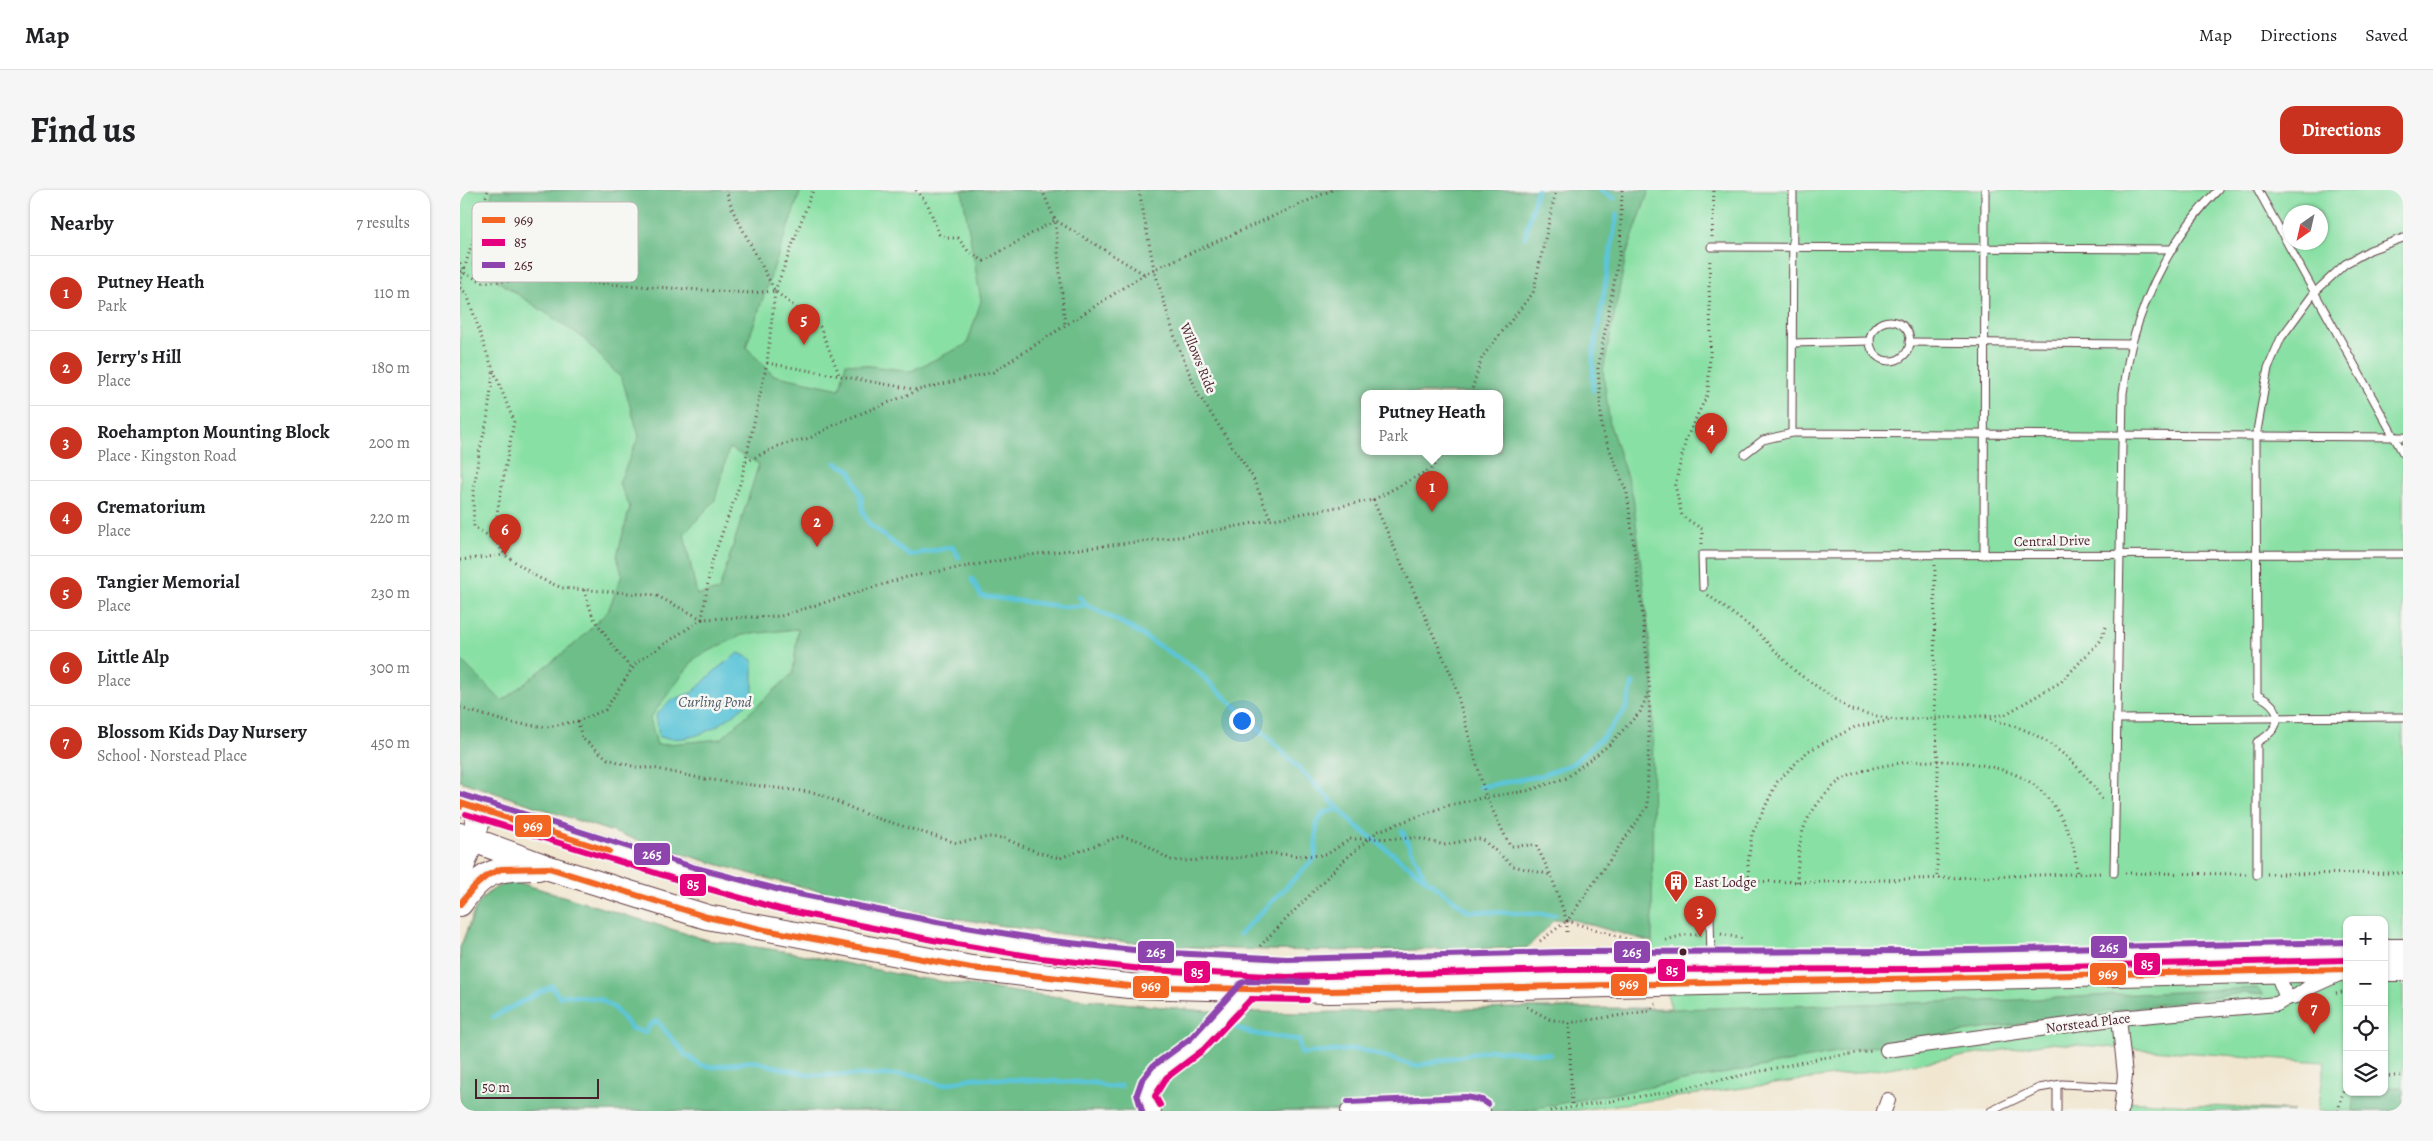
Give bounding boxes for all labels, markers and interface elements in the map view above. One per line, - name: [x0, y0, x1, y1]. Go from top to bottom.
- text: Map: [25, 19, 69, 51]
- text: Map: [2199, 23, 2232, 47]
- text: Directions: [2260, 23, 2337, 47]
- text: Saved: [2365, 23, 2408, 47]
- text: Find us: [30, 106, 136, 154]
- button: Directions: [2280, 106, 2403, 154]
- legend: [472, 202, 638, 282]
- north arrow: [2283, 205, 2328, 250]
- text: Nearby: [50, 209, 113, 237]
- text: 969: [514, 211, 533, 230]
- text: 7 results: [356, 212, 410, 234]
- text: 85: [514, 233, 527, 252]
- text: 265: [514, 256, 533, 275]
- text: Putney Heath: [97, 269, 205, 295]
- text: 1: [63, 282, 69, 304]
- text: 110 m: [374, 282, 410, 304]
- text: Park: [97, 295, 127, 317]
- pin: 5: [788, 304, 820, 345]
- street label: Willows Ride: [1175, 319, 1221, 396]
- text: Jerry's Hill: [97, 344, 181, 370]
- text: 2: [62, 357, 70, 379]
- text: 180 m: [372, 357, 410, 379]
- text: Place: [97, 370, 131, 392]
- popup: [1361, 390, 1503, 455]
- text: Putney Heath: [1378, 399, 1486, 425]
- pin: 4: [1695, 413, 1727, 454]
- text: Roehampton Mounting Block: [97, 419, 330, 445]
- text: Park: [1378, 425, 1408, 447]
- text: 3: [63, 432, 69, 454]
- text: 200 m: [369, 432, 410, 454]
- text: Place · Kingston Road: [97, 445, 237, 467]
- pin: 1: [1416, 471, 1448, 512]
- text: Crematorium: [97, 494, 206, 520]
- pin: 2: [801, 506, 833, 547]
- text: 4: [62, 507, 70, 529]
- text: 220 m: [370, 507, 410, 529]
- pin: 6: [489, 514, 521, 555]
- text: Place: [97, 520, 131, 542]
- street label: Central Drive: [2014, 531, 2090, 551]
- text: Tangier Memorial: [97, 569, 240, 595]
- text: 5: [63, 582, 69, 604]
- text: 230 m: [371, 582, 410, 604]
- text: Place: [97, 595, 131, 617]
- text: Little Alp: [97, 644, 169, 670]
- text: 6: [62, 657, 70, 679]
- text: 300 m: [370, 657, 410, 679]
- text: Place: [97, 670, 131, 692]
- water label: Curling Pond: [678, 692, 752, 712]
- your location: [1229, 708, 1255, 734]
- text: Blossom Kids Day Nursery: [97, 719, 307, 745]
- text: 7: [63, 732, 69, 754]
- text: 450 m: [371, 732, 410, 754]
- text: School · Norstead Place: [97, 745, 247, 767]
- line badge: 969: [514, 814, 552, 838]
- text: 969: [523, 817, 543, 836]
- line badge: 265: [633, 842, 671, 866]
- text: 265: [642, 845, 662, 864]
- building icon: East Lodge: [1663, 869, 1689, 903]
- line badge: 85: [679, 873, 707, 897]
- place label: East Lodge: [1694, 873, 1756, 892]
- text: 85: [687, 875, 699, 894]
- pin: 3: [1684, 896, 1716, 937]
- map controls: [2343, 916, 2388, 1096]
- button: +: [2343, 916, 2388, 961]
- line badge: 265: [2090, 935, 2128, 959]
- text: 265: [2099, 938, 2119, 957]
- line badge: 265: [1137, 940, 1175, 964]
- line badge: 265: [1613, 940, 1651, 964]
- text: 265: [1146, 943, 1166, 962]
- text: 265: [1622, 943, 1642, 962]
- unlabelled marker: [1678, 947, 1688, 957]
- line badge: 85: [2133, 952, 2161, 976]
- text: 85: [2141, 955, 2153, 974]
- line badge: 85: [1657, 958, 1686, 982]
- line badge: 85: [1183, 960, 1211, 984]
- text: 85: [1666, 961, 1678, 980]
- button: −: [2343, 961, 2388, 1006]
- line badge: 969: [2089, 962, 2127, 986]
- text: 85: [1191, 963, 1203, 982]
- text: 969: [2098, 965, 2118, 984]
- line badge: 969: [1610, 973, 1648, 997]
- line badge: 969: [1132, 975, 1170, 999]
- text: 969: [1619, 975, 1639, 994]
- text: 969: [1141, 977, 1161, 996]
- pin: 7: [2298, 993, 2330, 1034]
- button: locate: [2343, 1006, 2388, 1051]
- street label: Norstead Place: [2045, 1008, 2131, 1038]
- button: layers: [2343, 1051, 2388, 1096]
- scale bar: [475, 1076, 599, 1099]
- text: 50 m: [482, 1078, 510, 1097]

